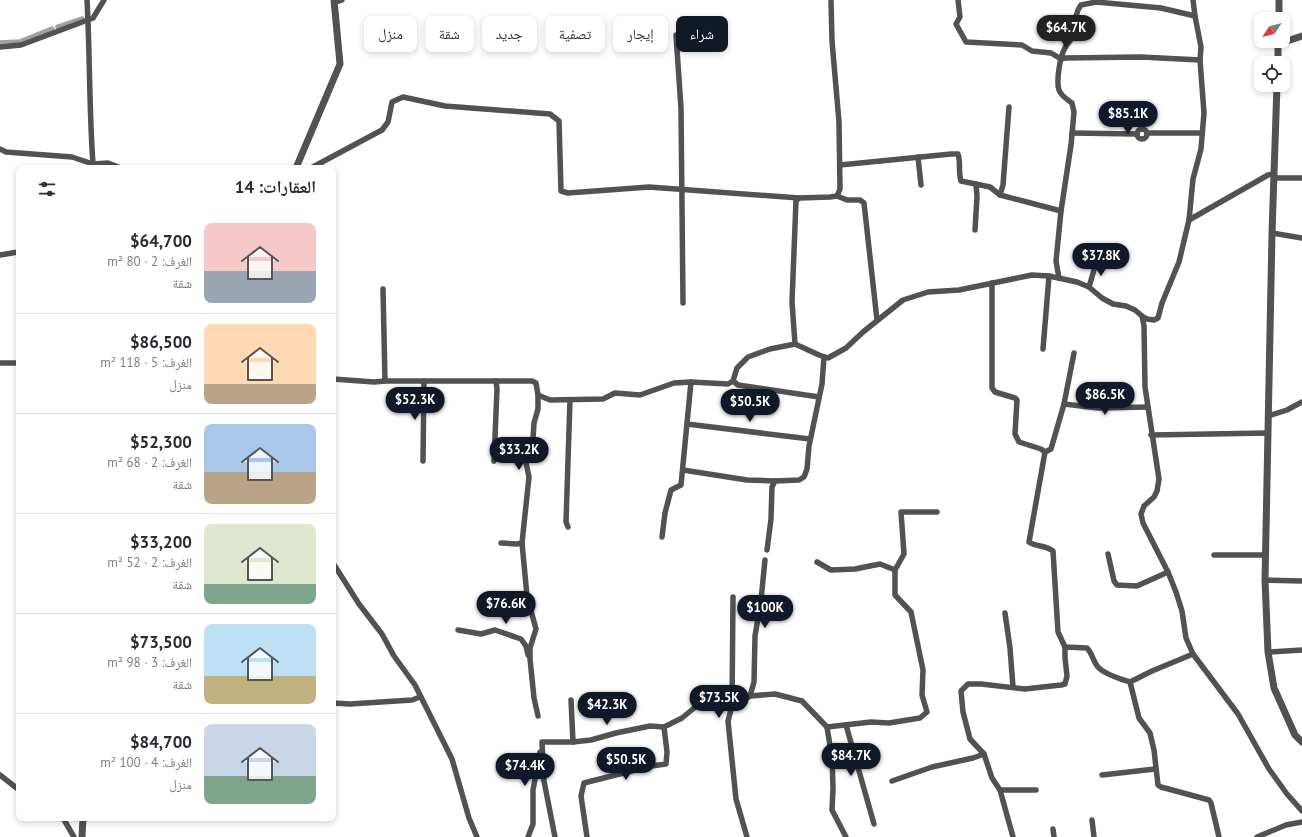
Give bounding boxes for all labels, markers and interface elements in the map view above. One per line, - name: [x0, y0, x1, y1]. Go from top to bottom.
- north arrow: [1254, 12, 1290, 48]
- map controls: [1254, 12, 1290, 92]
- pin: $64.7K: [1033, 15, 1099, 49]
- chip: منزل: [364, 16, 417, 52]
- chip: شقة: [425, 16, 474, 52]
- chip: جديد: [482, 16, 537, 52]
- chip: تصفية: [545, 16, 605, 52]
- chip: إيجار: [613, 16, 668, 52]
- chip: شراء: [676, 16, 728, 52]
- text: $64.7K: [1046, 19, 1086, 36]
- button: locate: [1254, 56, 1290, 92]
- pin: $85.1K: [1095, 101, 1161, 135]
- text: $85.1K: [1108, 105, 1148, 122]
- text: العقارات: 14: [235, 176, 316, 198]
- icon: filters: [36, 178, 58, 200]
- text: $64,700: [130, 230, 192, 252]
- icon: home: [236, 239, 284, 287]
- pin: $37.8K: [1068, 243, 1134, 277]
- text: $37.8K: [1081, 247, 1121, 264]
- text: الغرف: 2 · 80 m²: [107, 253, 192, 270]
- text: شقة: [173, 275, 192, 292]
- text: $86,500: [130, 331, 192, 353]
- icon: home: [236, 340, 284, 388]
- text: الغرف: 5 · 118 m²: [100, 354, 192, 371]
- text: منزل: [169, 376, 192, 393]
- pin: $86.5K: [1072, 382, 1138, 416]
- text: $86.5K: [1085, 386, 1125, 403]
- pin: $52.3K: [382, 387, 448, 421]
- pin: $50.5K: [717, 389, 783, 423]
- text: $52.3K: [395, 391, 435, 408]
- text: $50.5K: [730, 393, 770, 410]
- text: $52,300: [130, 431, 192, 453]
- pin: $33.2K: [486, 437, 552, 471]
- icon: home: [236, 440, 284, 488]
- text: $33.2K: [499, 441, 539, 458]
- text: الغرف: 2 · 68 m²: [107, 454, 192, 471]
- text: شقة: [173, 476, 192, 493]
- text: $33,200: [130, 531, 192, 553]
- icon: home: [236, 540, 284, 588]
- text: الغرف: 2 · 52 m²: [107, 554, 192, 571]
- text: شقة: [173, 576, 192, 593]
- pin: $76.6K: [473, 591, 539, 625]
- text: $76.6K: [486, 595, 526, 612]
- pin: $100K: [737, 595, 793, 629]
- text: $100K: [746, 599, 784, 616]
- text: $73,500: [130, 631, 192, 653]
- icon: home: [236, 640, 284, 688]
- text: الغرف: 3 · 98 m²: [107, 654, 192, 671]
- text: شقة: [173, 676, 192, 693]
- pin: $73.5K: [686, 685, 752, 719]
- text: $73.5K: [699, 689, 739, 706]
- pin: $42.3K: [574, 692, 640, 726]
- text: $42.3K: [587, 696, 627, 713]
- text: $84,700: [130, 731, 192, 753]
- icon: home: [236, 740, 284, 788]
- pin: $84.7K: [818, 743, 884, 777]
- pin: $50.5K: [593, 747, 659, 781]
- text: $84.7K: [831, 747, 871, 764]
- text: $50.5K: [606, 751, 646, 768]
- pin: $74.4K: [492, 753, 558, 787]
- text: الغرف: 4 · 100 m²: [100, 754, 192, 771]
- text: $74.4K: [505, 757, 545, 774]
- text: منزل: [169, 776, 192, 793]

